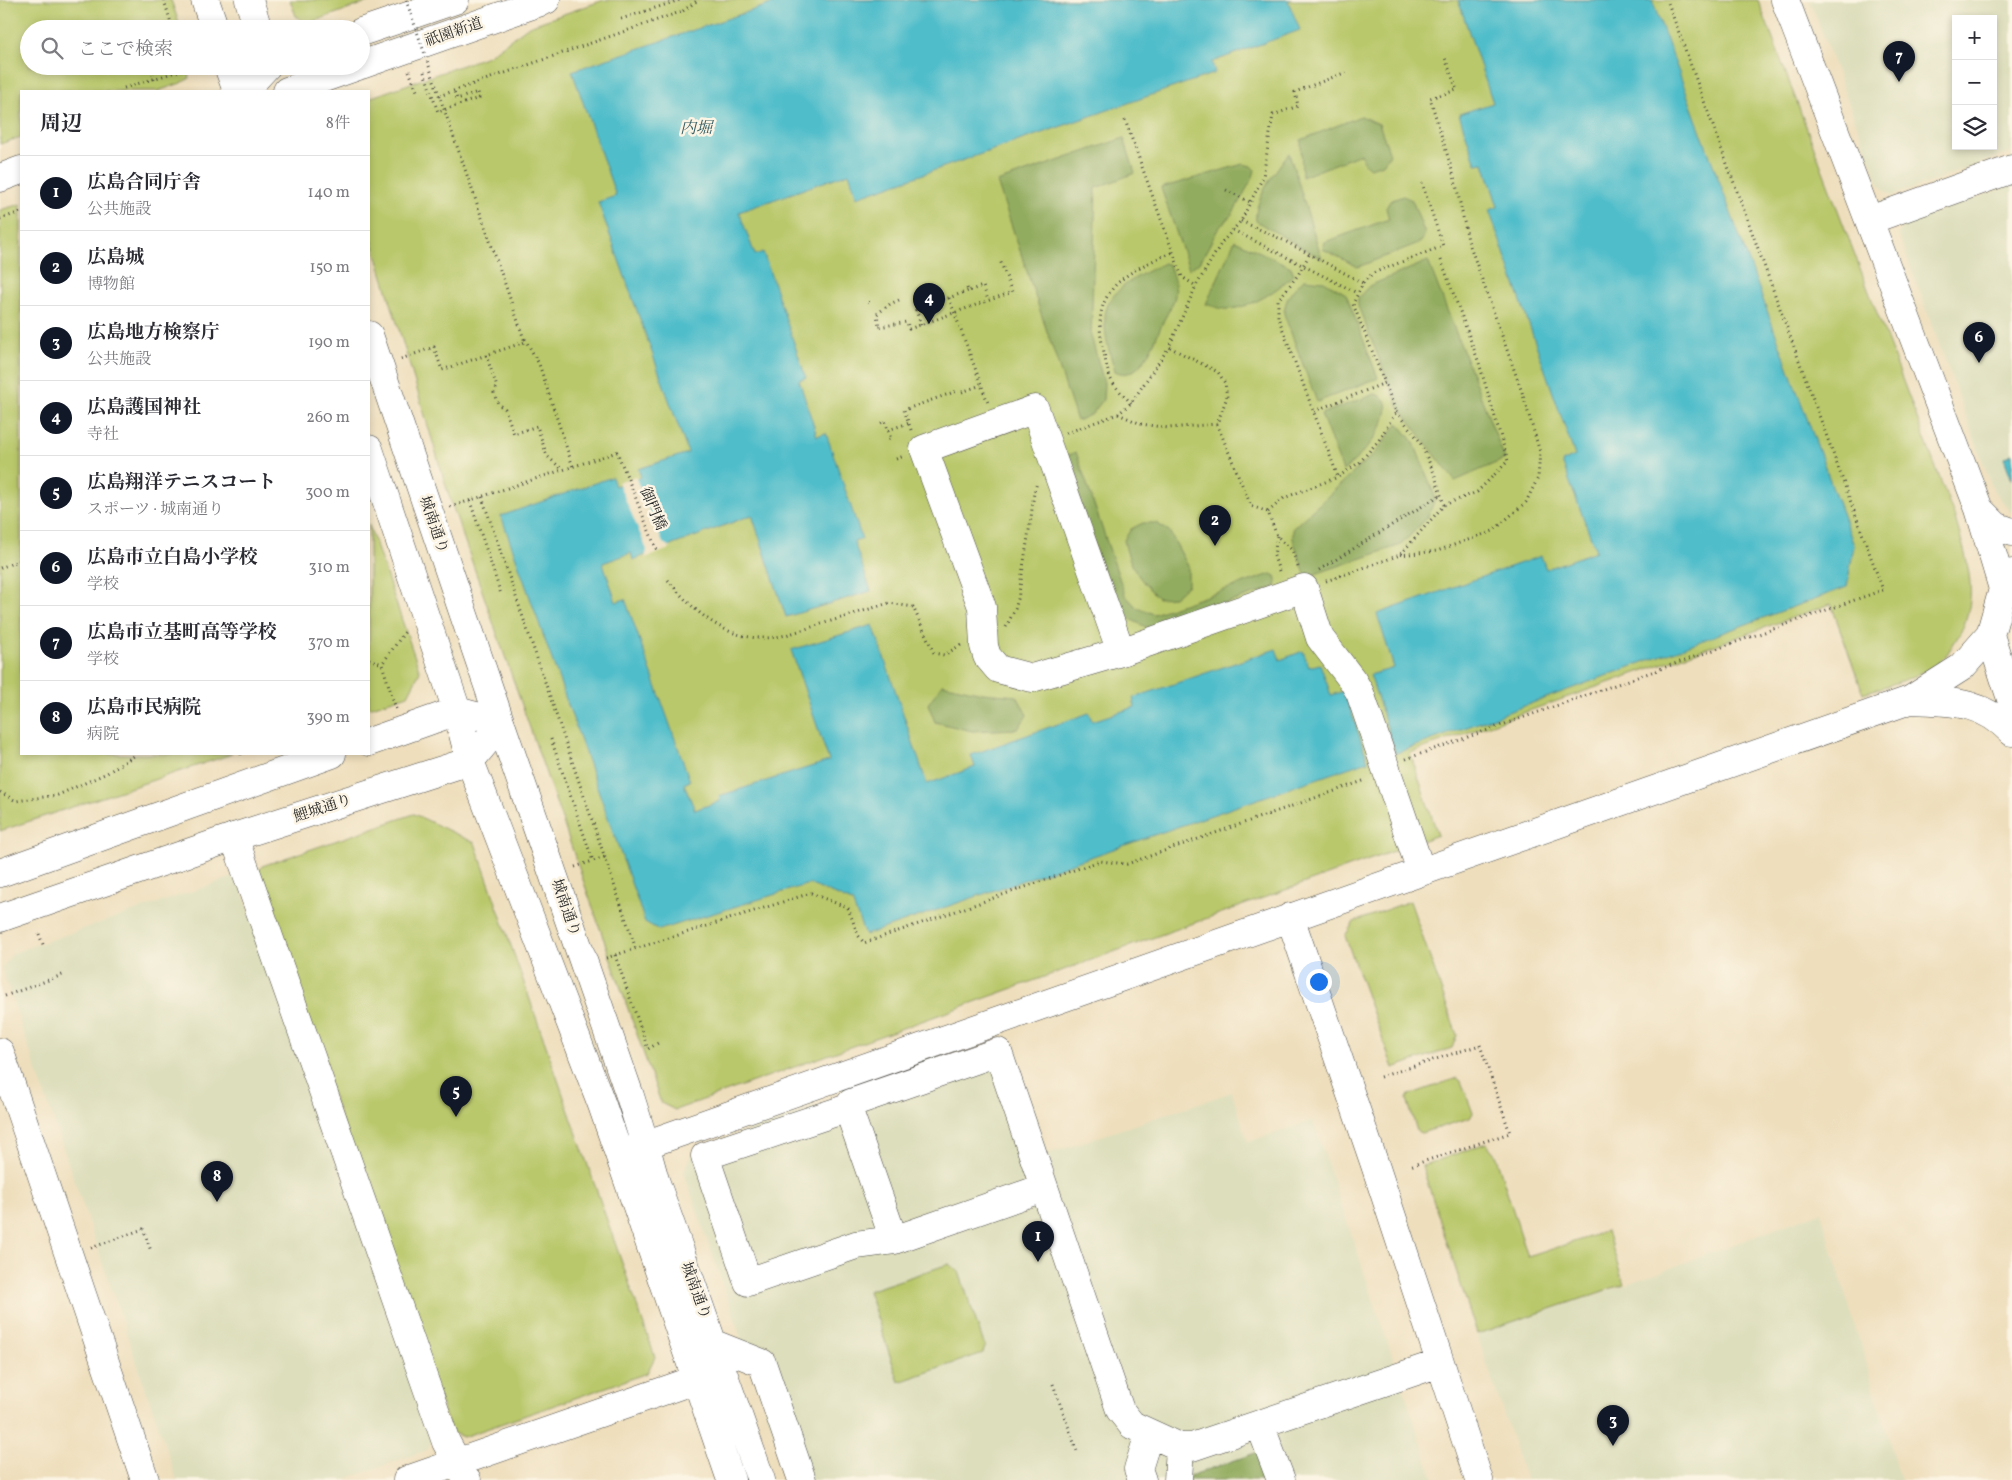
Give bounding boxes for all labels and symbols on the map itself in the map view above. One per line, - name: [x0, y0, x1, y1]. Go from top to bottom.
- street label: 祇園新道: [422, 13, 486, 53]
- pin: 7: [1883, 41, 1915, 82]
- water label: 内堀: [680, 118, 715, 140]
- pin: 4: [913, 283, 945, 324]
- pin: 6: [1963, 322, 1995, 363]
- street label: 御門橋: [634, 484, 670, 534]
- street label: 城南通り: [413, 493, 453, 557]
- pin: 2: [1199, 505, 1231, 546]
- street label: 鯉城通り: [291, 790, 355, 828]
- street label: 城南通り: [545, 876, 585, 940]
- your location: [1306, 969, 1332, 995]
- pin: 5: [440, 1076, 472, 1117]
- pin: 8: [201, 1161, 233, 1202]
- pin: 1: [1022, 1221, 1054, 1262]
- street label: 城南通り: [675, 1259, 715, 1323]
- pin: 3: [1597, 1405, 1629, 1446]

